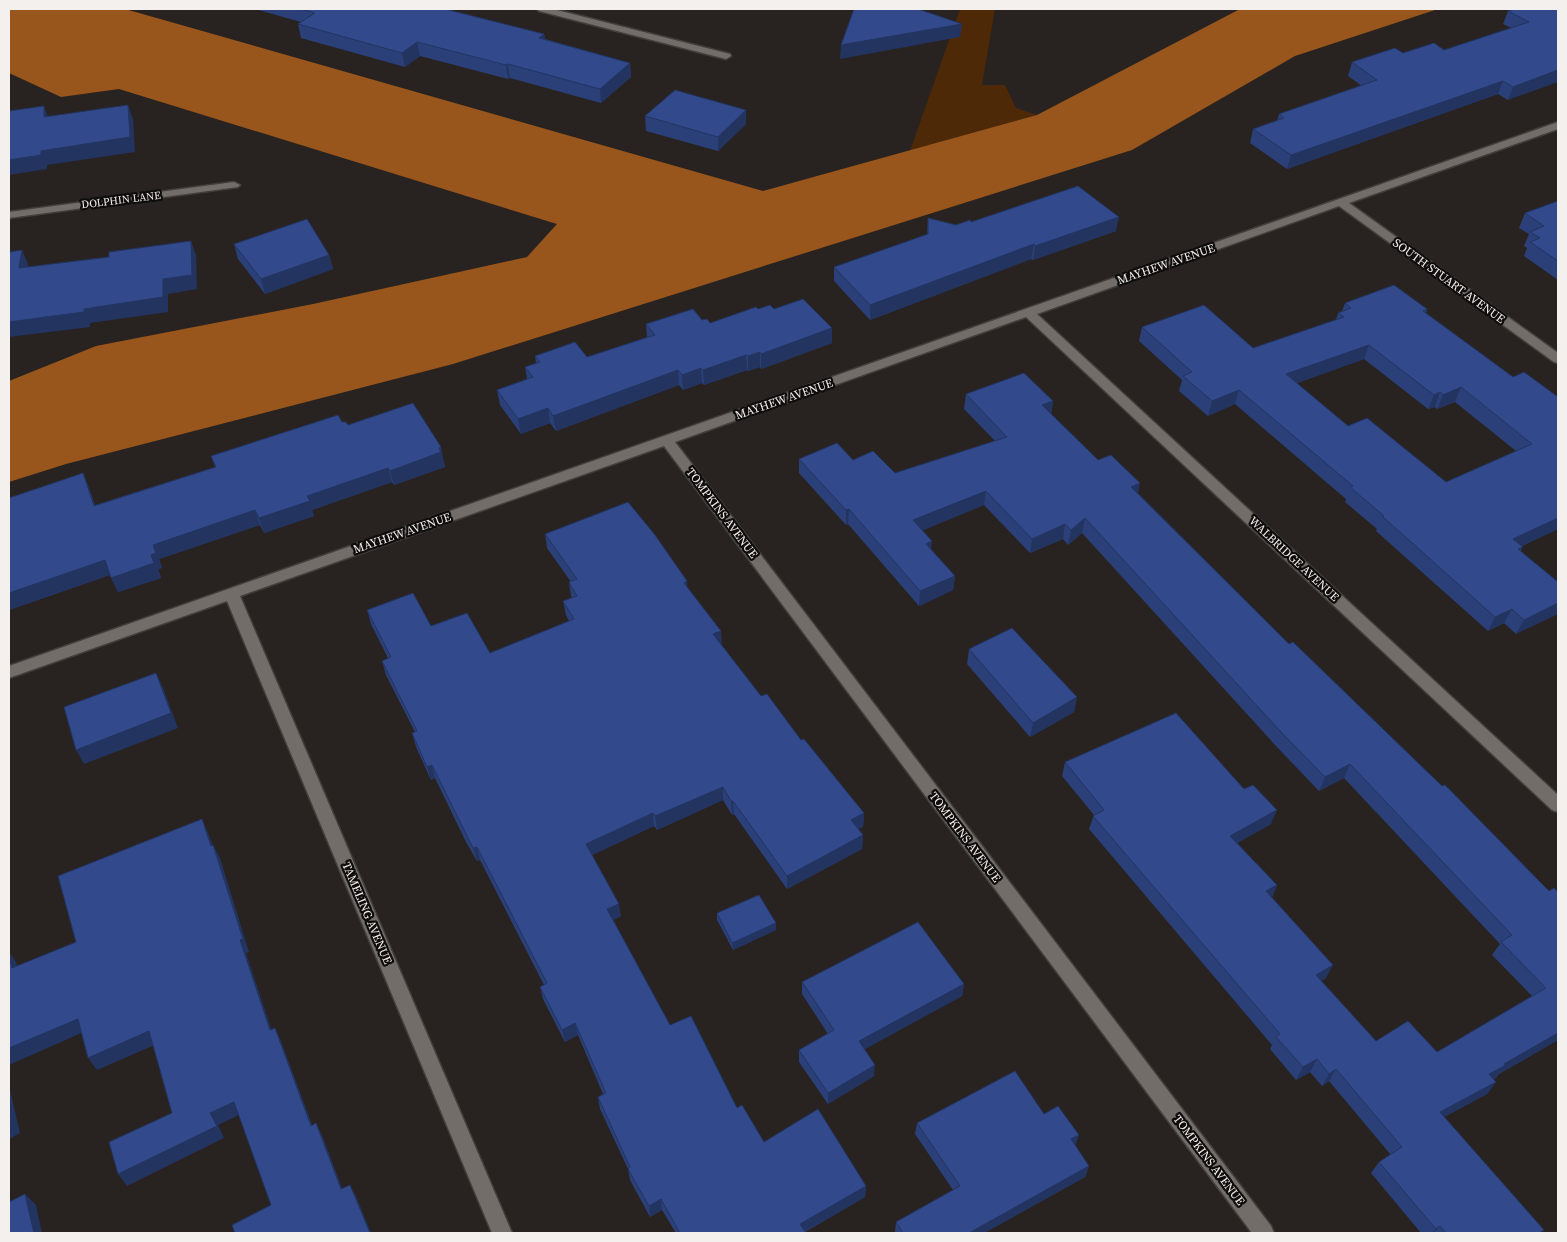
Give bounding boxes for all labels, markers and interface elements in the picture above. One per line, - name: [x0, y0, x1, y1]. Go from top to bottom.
- street label: DOLPHIN LANE: [80, 188, 162, 212]
- street label: SOUTH STUART AVENUE: [1390, 235, 1508, 327]
- street label: MAYHEW AVENUE: [1115, 240, 1217, 288]
- street label: MAYHEW AVENUE: [733, 375, 835, 423]
- street label: TOMPKINS AVENUE: [683, 464, 761, 562]
- street label: MAYHEW AVENUE: [351, 509, 453, 557]
- street label: WALBRIDGE AVENUE: [1246, 513, 1342, 605]
- street label: TOMPKINS AVENUE: [926, 788, 1004, 886]
- street label: TAMELING AVENUE: [338, 859, 396, 967]
- street label: TOMPKINS AVENUE: [1170, 1111, 1248, 1209]

